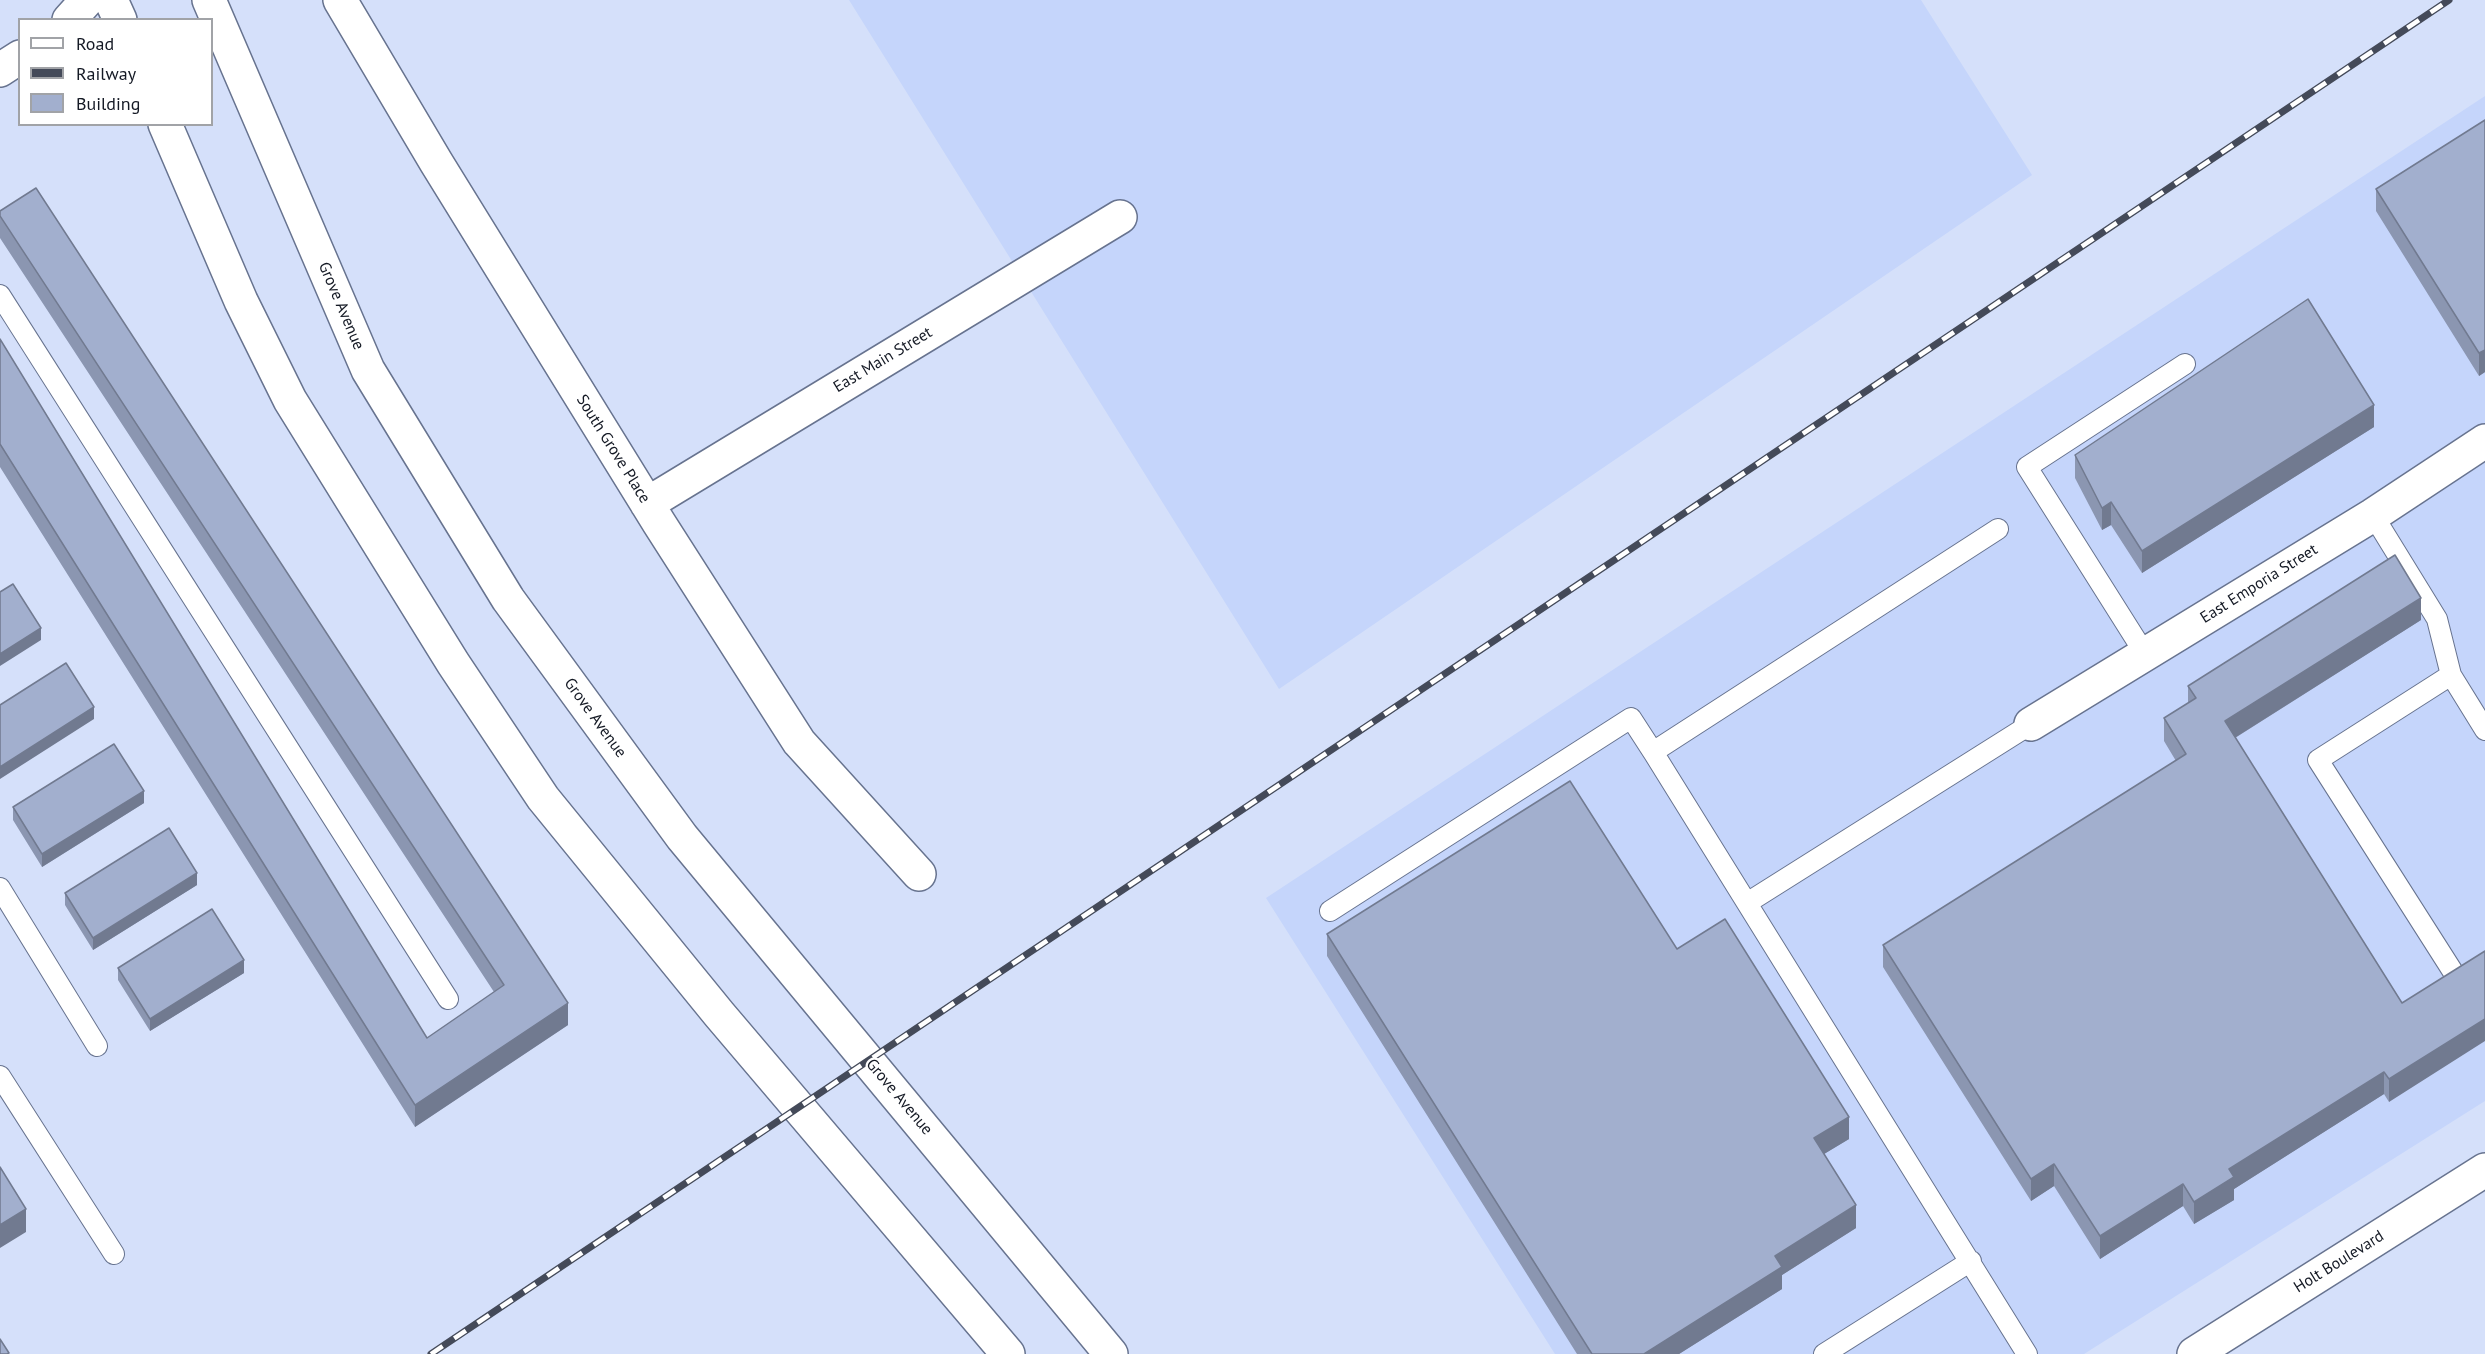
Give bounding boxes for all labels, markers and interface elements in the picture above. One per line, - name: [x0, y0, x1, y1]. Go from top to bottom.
- legend: [18, 18, 213, 126]
- text: Road: [76, 32, 114, 55]
- text: Railway: [76, 62, 136, 85]
- text: Building: [76, 92, 140, 115]
- street label: Grove Avenue: [314, 259, 368, 353]
- street label: East Main Street: [830, 323, 936, 397]
- street label: South Grove Place: [572, 391, 654, 507]
- street label: East Emporia Street: [2197, 540, 2321, 628]
- street label: Grove Avenue: [560, 675, 630, 761]
- street label: Grove Avenue: [862, 1055, 936, 1139]
- street label: Holt Boulevard: [2290, 1227, 2388, 1297]

